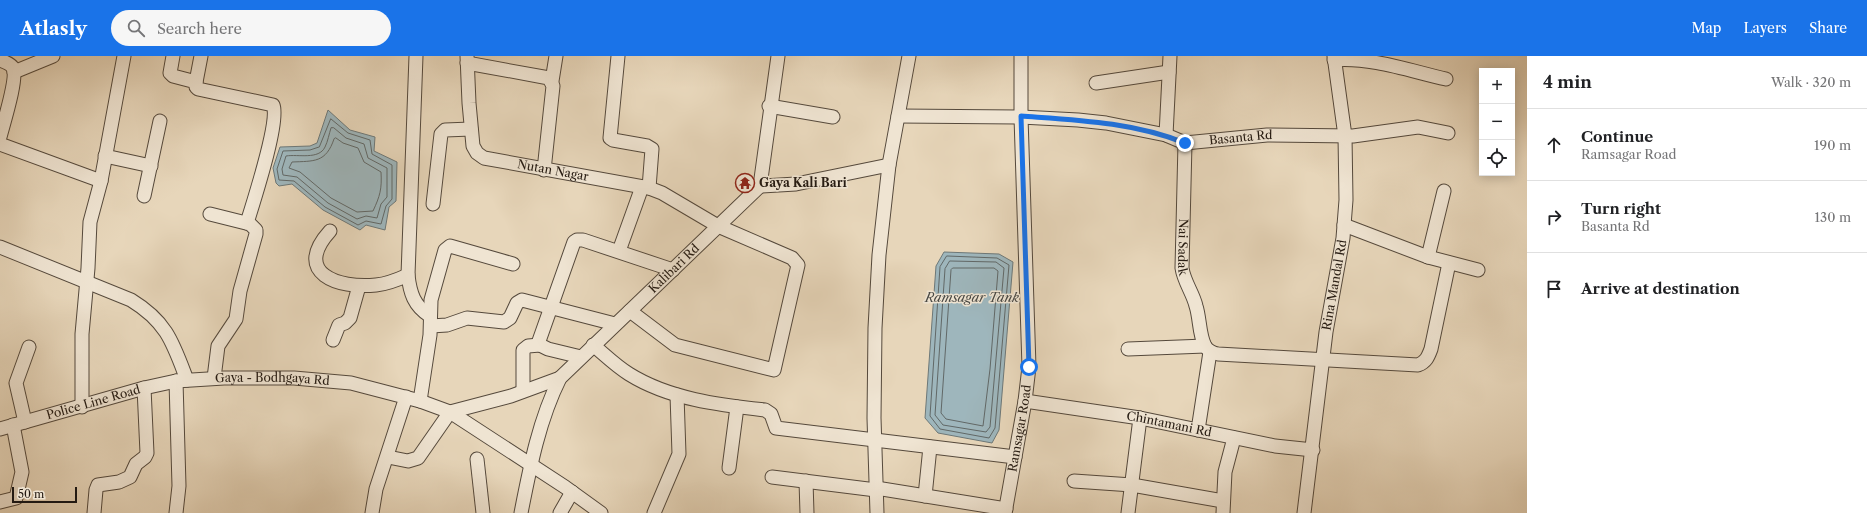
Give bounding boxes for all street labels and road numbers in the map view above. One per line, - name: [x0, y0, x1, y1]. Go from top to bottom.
- street label: Basanta Rd: [1208, 127, 1273, 148]
- street label: Nutan Nagar: [516, 156, 590, 184]
- street label: Nai Sadak: [1175, 218, 1192, 278]
- street label: Rina Mandal Rd: [1318, 238, 1350, 331]
- street label: Kalibari Rd: [645, 240, 703, 296]
- street label: Gaya - Bodhgaya Rd: [214, 370, 331, 388]
- street label: Police Line Road: [44, 381, 143, 422]
- street label: Ramsagar Road: [1004, 383, 1034, 473]
- street label: Chintamani Rd: [1126, 408, 1214, 440]

